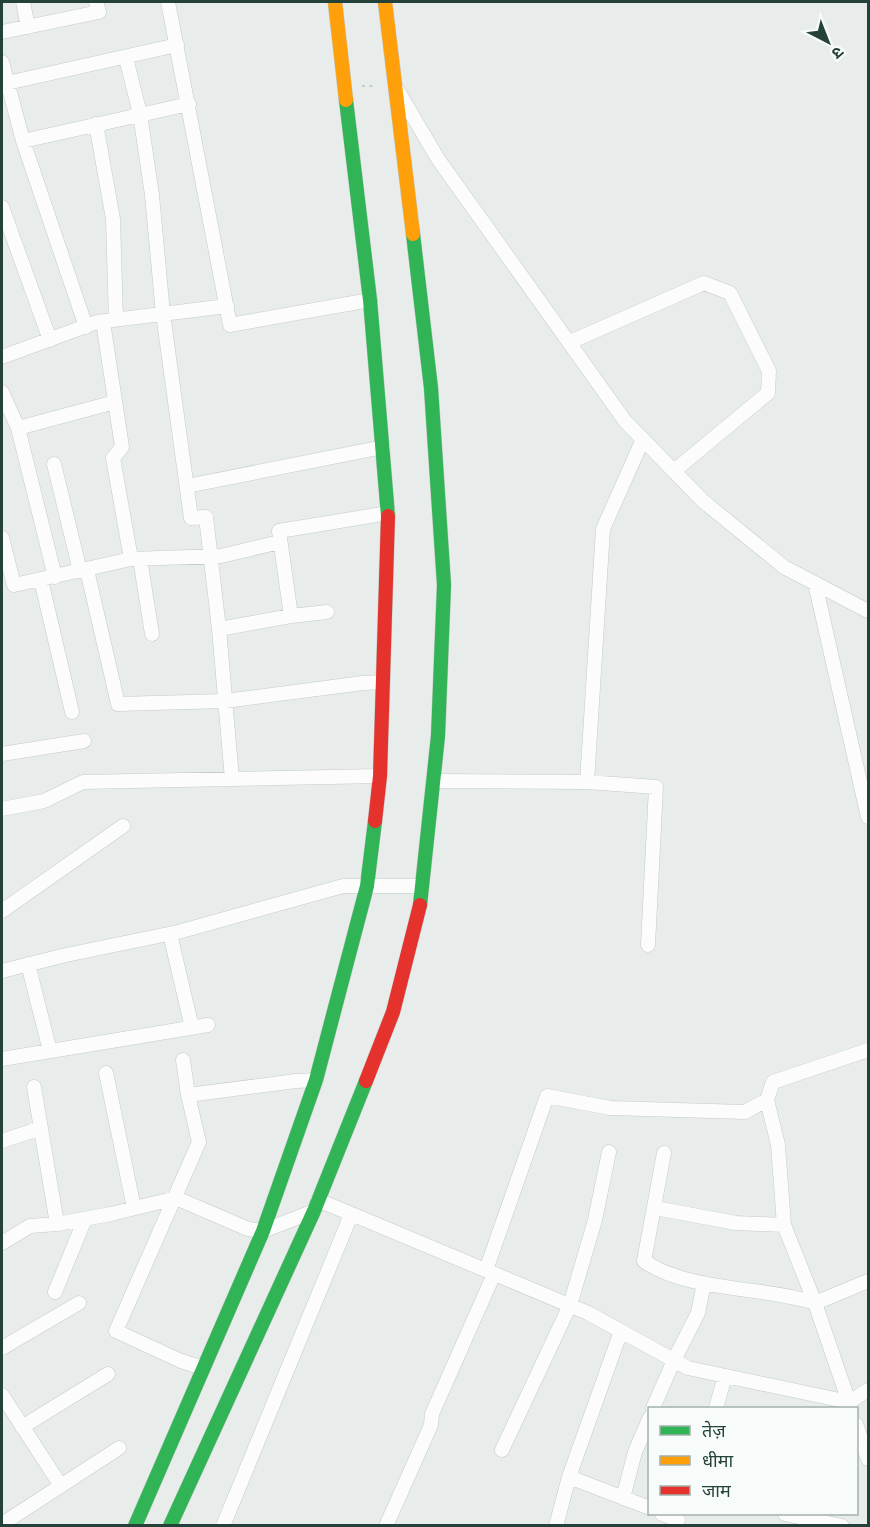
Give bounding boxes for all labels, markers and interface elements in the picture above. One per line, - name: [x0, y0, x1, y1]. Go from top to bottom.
- north arrow: [798, 12, 858, 72]
- text: उ: [828, 43, 848, 63]
- legend: [648, 1407, 858, 1515]
- text: तेज़: [702, 1420, 726, 1441]
- text: धीमा: [702, 1450, 733, 1471]
- text: जाम: [702, 1480, 732, 1501]

